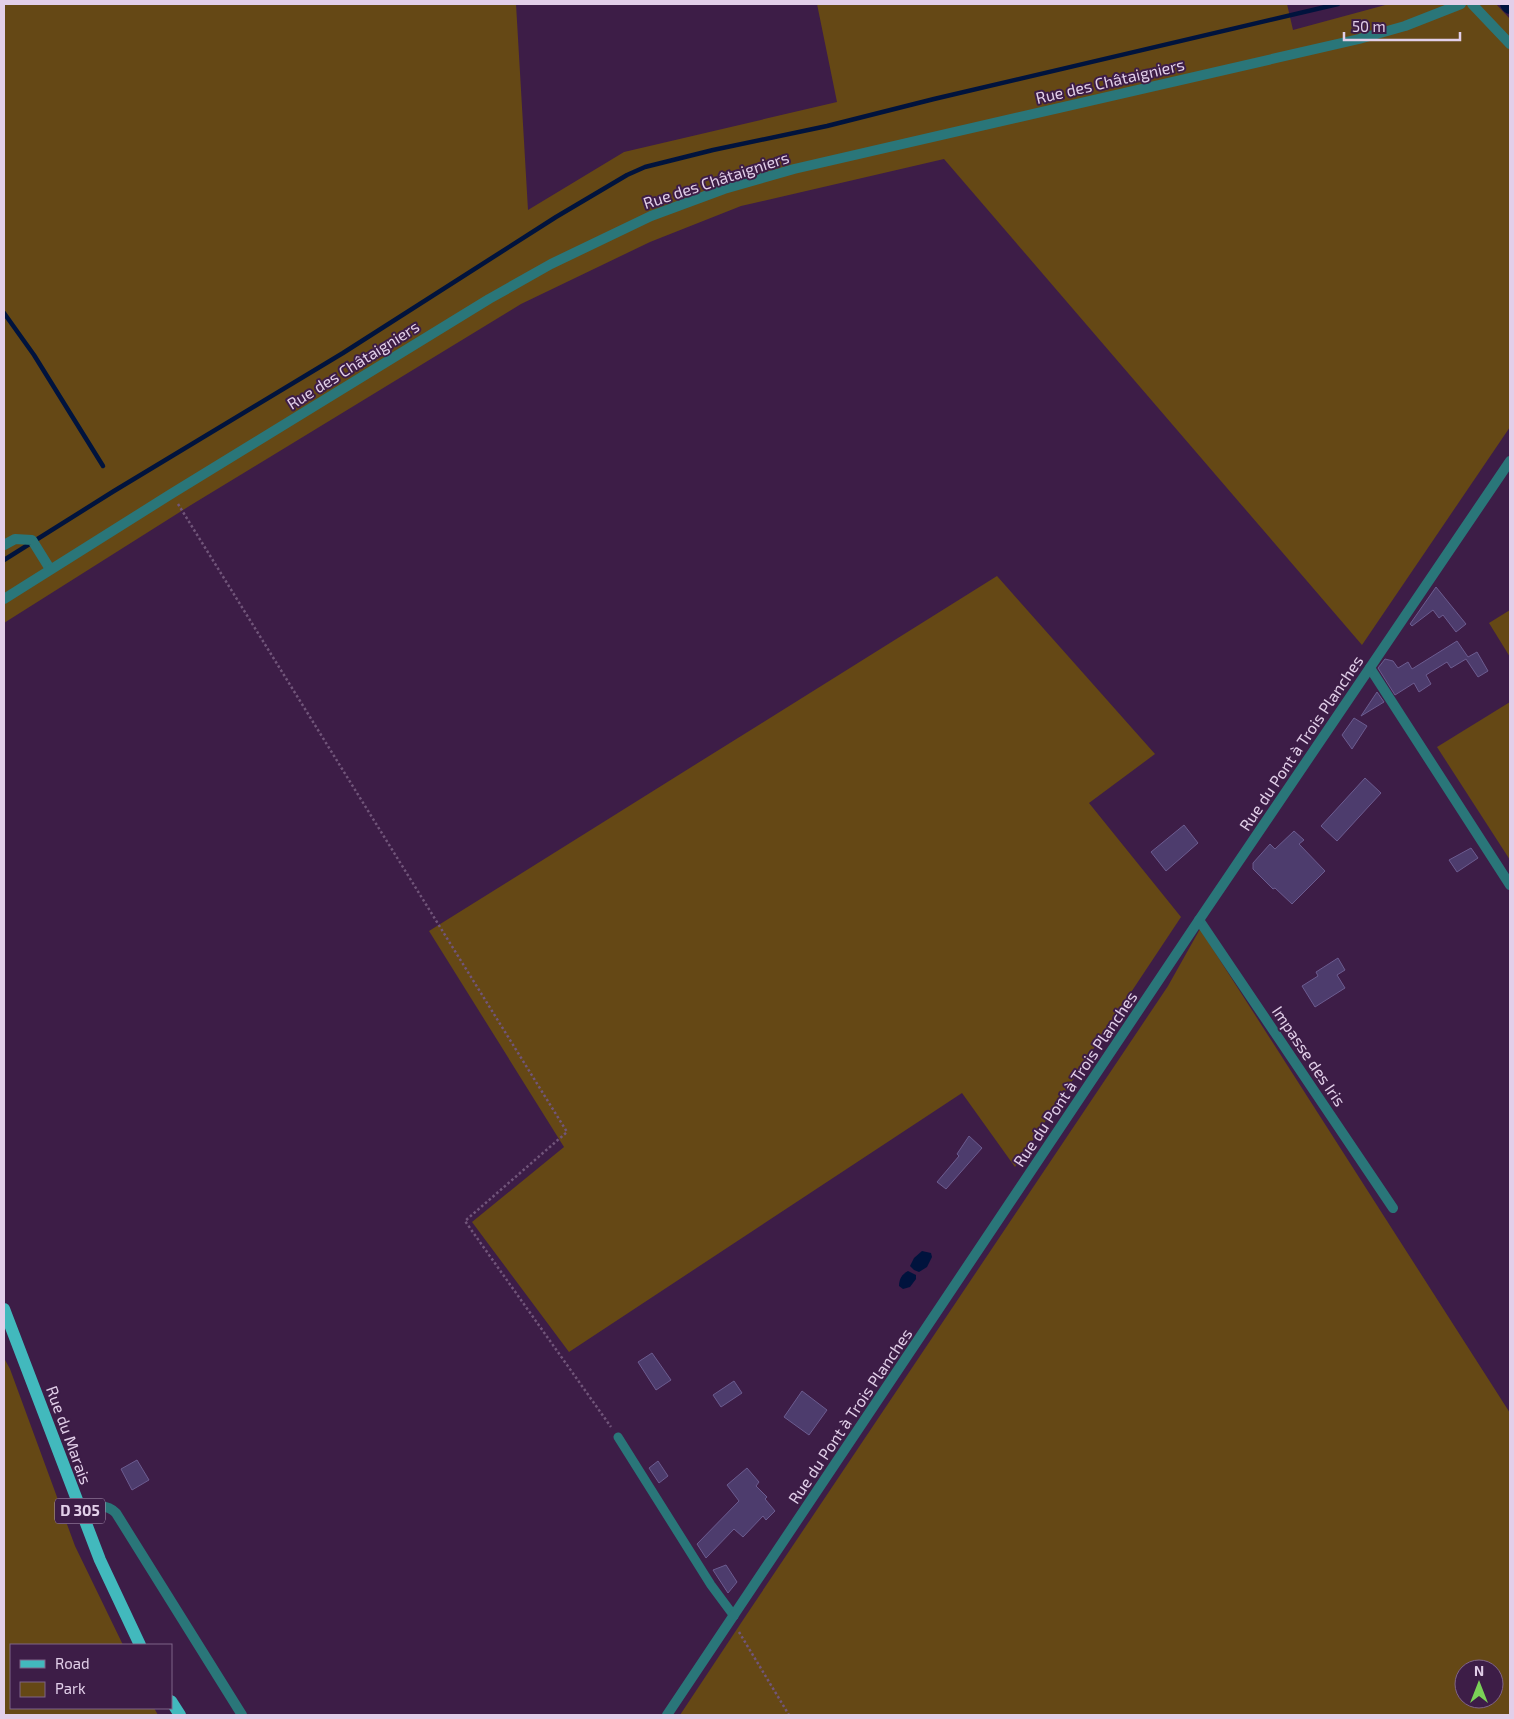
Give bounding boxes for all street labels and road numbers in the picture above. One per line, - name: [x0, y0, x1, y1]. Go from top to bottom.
- street label: Rue des Châtaigniers: [1034, 54, 1186, 107]
- street label: Rue des Châtaigniers: [641, 147, 791, 212]
- street label: Rue des Châtaigniers: [283, 316, 422, 413]
- street label: Rue du Pont à Trois Planches: [1235, 651, 1366, 834]
- street label: Rue du Pont à Trois Planches: [1009, 987, 1140, 1170]
- street label: Impasse des Iris: [1269, 1002, 1350, 1109]
- street label: Rue du Pont à Trois Planches: [784, 1324, 915, 1507]
- street label: Rue du Marais: [43, 1383, 96, 1487]
- road number: D 305: [55, 1498, 105, 1524]

